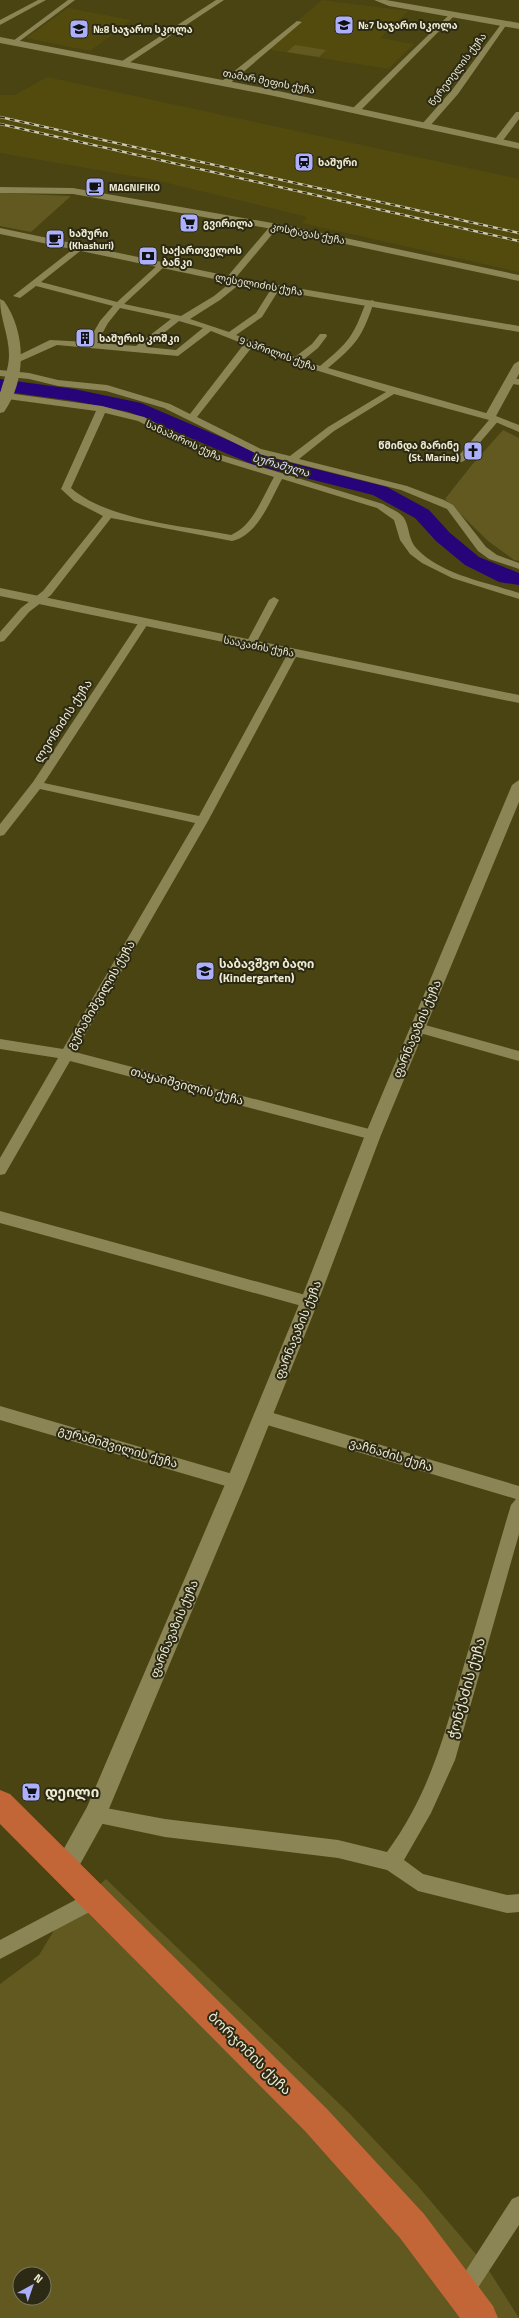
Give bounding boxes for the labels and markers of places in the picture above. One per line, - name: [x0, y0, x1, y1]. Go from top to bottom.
- school or university icon: №7 საჯარო სკოლა: [333, 14, 355, 36]
- school or university icon: №8 საჯარო სკოლა: [68, 18, 90, 40]
- place label: №7 საჯარო სკოლა: [358, 18, 458, 33]
- place label: №8 საჯარო სკოლა: [93, 22, 193, 37]
- station icon: ხაშური: [293, 151, 315, 173]
- place label: ხაშური: [318, 155, 357, 170]
- cafe icon: MAGNIFIKO: [84, 176, 106, 198]
- place label: MAGNIFIKO: [109, 180, 160, 195]
- supermarket icon: გვირილა: [178, 212, 200, 234]
- place label: გვირილა: [203, 216, 253, 231]
- place label: ხაშური (Khashuri): [69, 226, 114, 253]
- cafe icon: ხაშური (Khashuri): [44, 228, 66, 250]
- place label: საქართველოს ბანკი: [162, 243, 242, 270]
- bank icon: საქართველოს ბანკი: [137, 245, 159, 267]
- building icon: ხაშურის კოშკი: [74, 327, 96, 349]
- place label: ხაშურის კოშკი: [99, 331, 180, 346]
- place label: წმინდა მარინე (St. Marine): [378, 438, 459, 465]
- church icon: წმინდა მარინე (St. Marine): [462, 440, 484, 462]
- place label: საბავშვო ბაღი (Kindergarten): [219, 954, 314, 987]
- school or university icon: საბავშვო ბაღი (Kindergarten): [194, 960, 216, 982]
- supermarket icon: დეილი: [20, 1781, 42, 1803]
- place label: დეილი: [45, 1781, 99, 1802]

